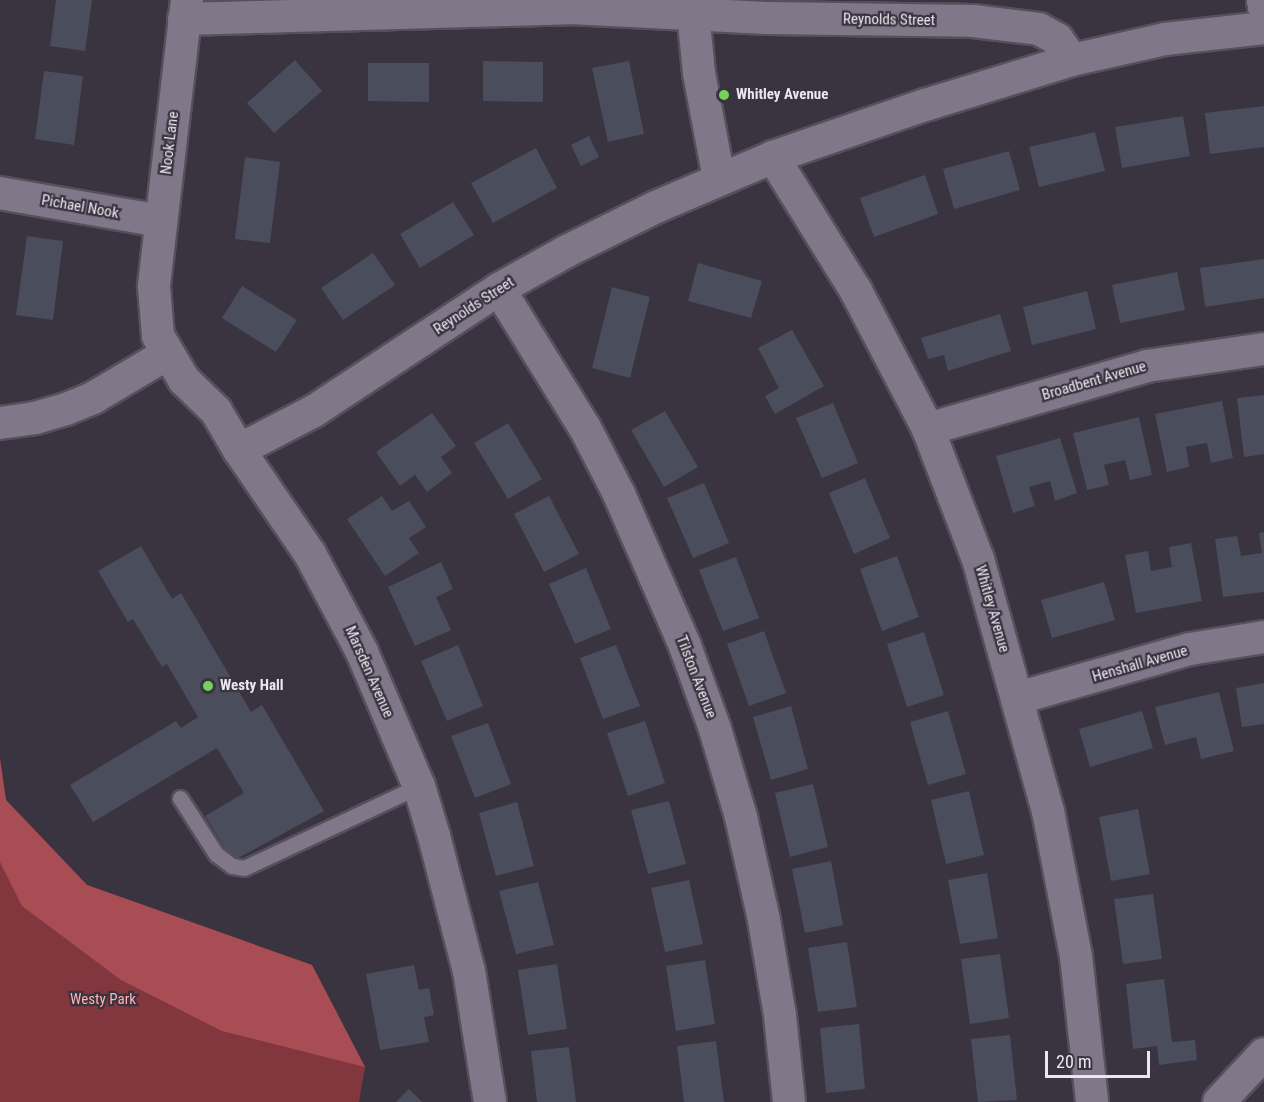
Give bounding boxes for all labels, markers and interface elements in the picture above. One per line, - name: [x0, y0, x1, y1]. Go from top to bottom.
- street label: Reynolds Street: [843, 10, 935, 30]
- place label: Whitley Avenue: [736, 86, 828, 104]
- marker: Whitley Avenue: [717, 88, 731, 102]
- street label: Nook Lane: [157, 111, 183, 175]
- street label: Pichael Nook: [40, 191, 120, 223]
- street label: Reynolds Street: [430, 273, 518, 339]
- street label: Broadbent Avenue: [1040, 358, 1148, 404]
- street label: Whitley Avenue: [971, 563, 1013, 655]
- street label: Marsden Avenue: [341, 623, 397, 721]
- street label: Tilston Avenue: [672, 633, 720, 721]
- street label: Henshall Avenue: [1090, 642, 1190, 686]
- place label: Westy Hall: [220, 677, 284, 695]
- marker: Westy Hall: [201, 679, 215, 693]
- park label: Westy Park: [70, 991, 136, 1009]
- scale bar: [1048, 1039, 1153, 1077]
- text: 20 m: [1056, 1051, 1091, 1072]

